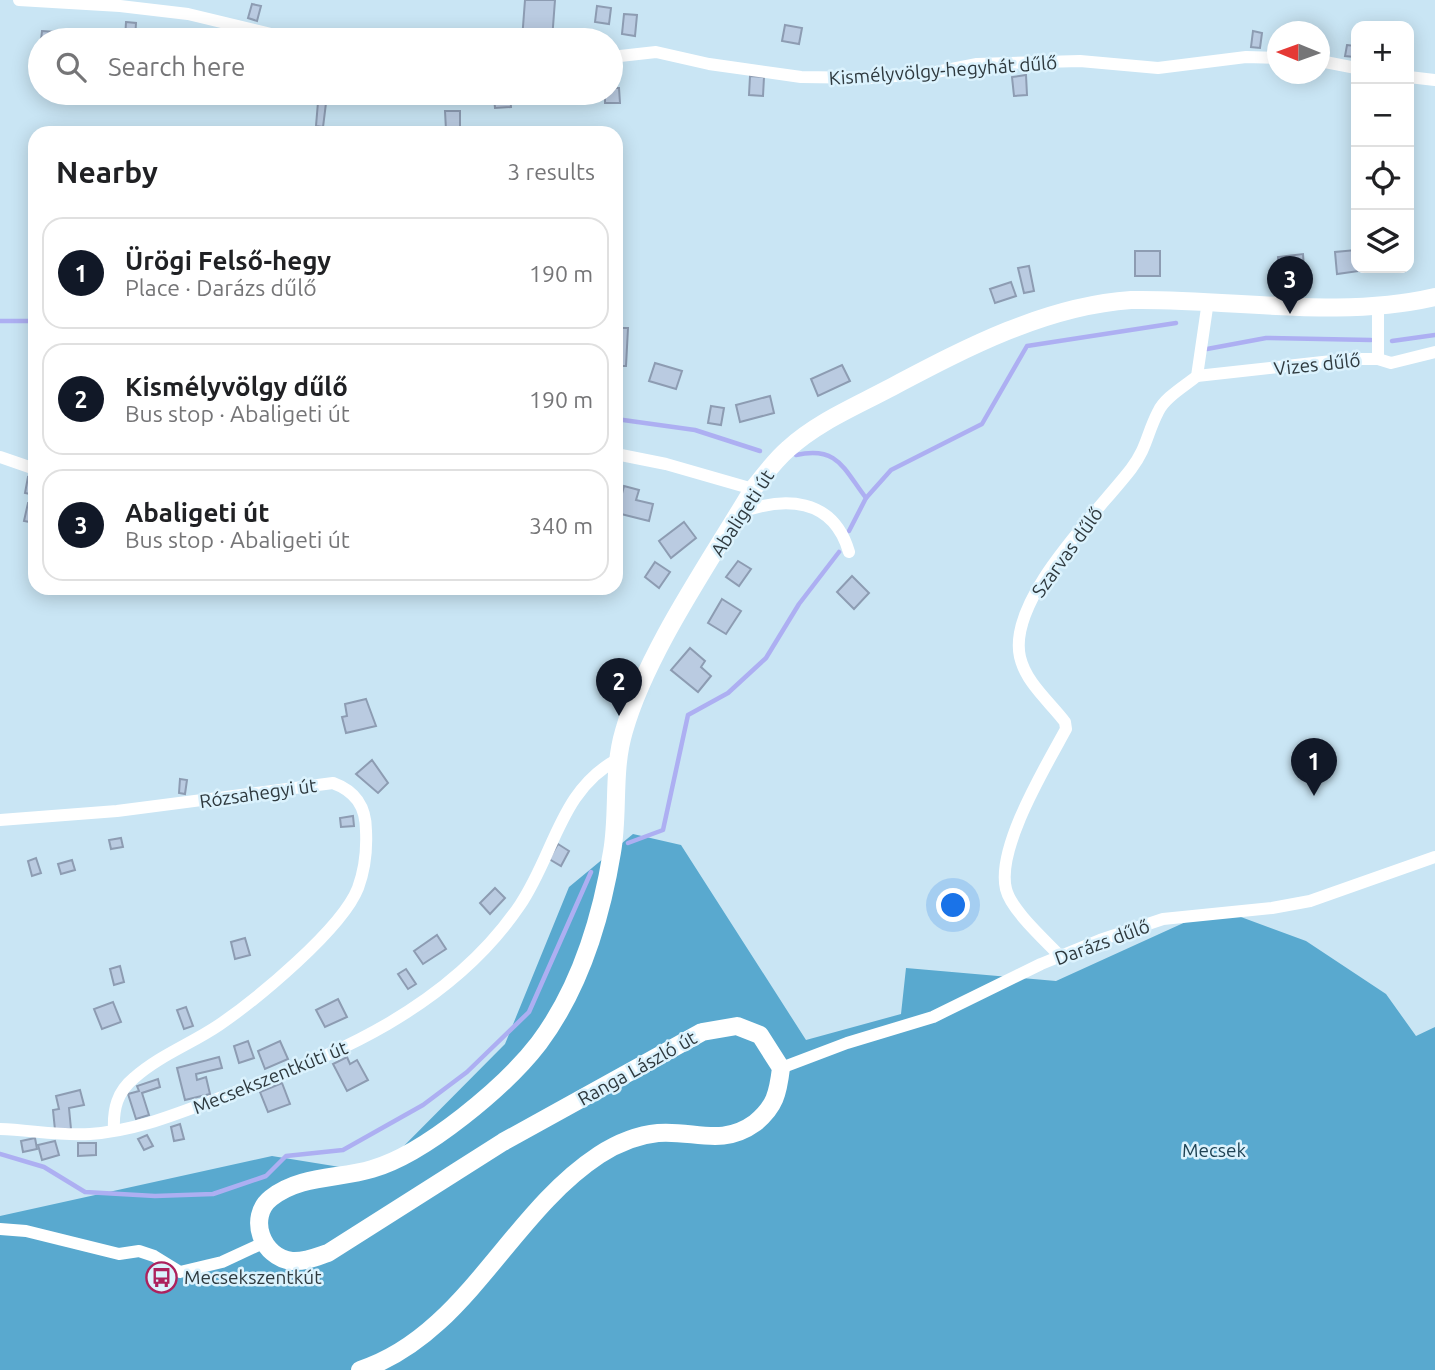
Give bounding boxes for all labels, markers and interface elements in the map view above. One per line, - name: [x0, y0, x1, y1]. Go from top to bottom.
- north arrow: [1267, 21, 1330, 84]
- map controls: [1351, 21, 1414, 273]
- button: +: [1351, 21, 1414, 84]
- search box: [28, 28, 623, 105]
- icon: search: [52, 48, 90, 86]
- street label: Kismélyvölgy-hegyhát dűlő: [828, 51, 1058, 89]
- text: Search here: [108, 52, 245, 81]
- button: −: [1351, 84, 1414, 147]
- button: locate: [1351, 147, 1414, 210]
- text: Nearby: [56, 155, 158, 189]
- text: 3 results: [507, 159, 595, 184]
- button: layers: [1351, 210, 1414, 273]
- text: Ürögi Felső-hegy: [125, 246, 331, 275]
- pin: 3: [1267, 256, 1313, 314]
- text: 1: [75, 261, 87, 286]
- text: 190 m: [529, 261, 593, 286]
- text: Place · Darázs dűlő: [125, 275, 317, 300]
- street label: Vizes dűlő: [1273, 349, 1361, 379]
- text: Kismélyvölgy dűlő: [125, 372, 348, 401]
- text: 2: [75, 387, 87, 412]
- text: 190 m: [529, 387, 593, 412]
- text: Bus stop · Abaligeti út: [125, 401, 350, 426]
- street label: Abaligeti út: [706, 465, 778, 561]
- text: Abaligeti út: [125, 498, 269, 527]
- street label: Szarvas dűlő: [1027, 503, 1107, 601]
- text: 3: [75, 513, 87, 538]
- text: 340 m: [529, 513, 593, 538]
- text: Bus stop · Abaligeti út: [125, 527, 350, 552]
- pin: 2: [596, 658, 642, 716]
- pin: 1: [1291, 738, 1337, 796]
- street label: Rózsahegyi út: [198, 774, 319, 812]
- your location: [936, 888, 970, 922]
- street label: Darázs dűlő: [1051, 915, 1153, 969]
- street label: Ranga László út: [574, 1026, 701, 1110]
- street label: Mecsekszentkúti út: [189, 1036, 351, 1118]
- park label: Mecsek: [1182, 1139, 1246, 1161]
- bus stop icon: Mecsekszentkút: [144, 1260, 178, 1294]
- place label: Mecsekszentkút: [184, 1266, 322, 1288]

